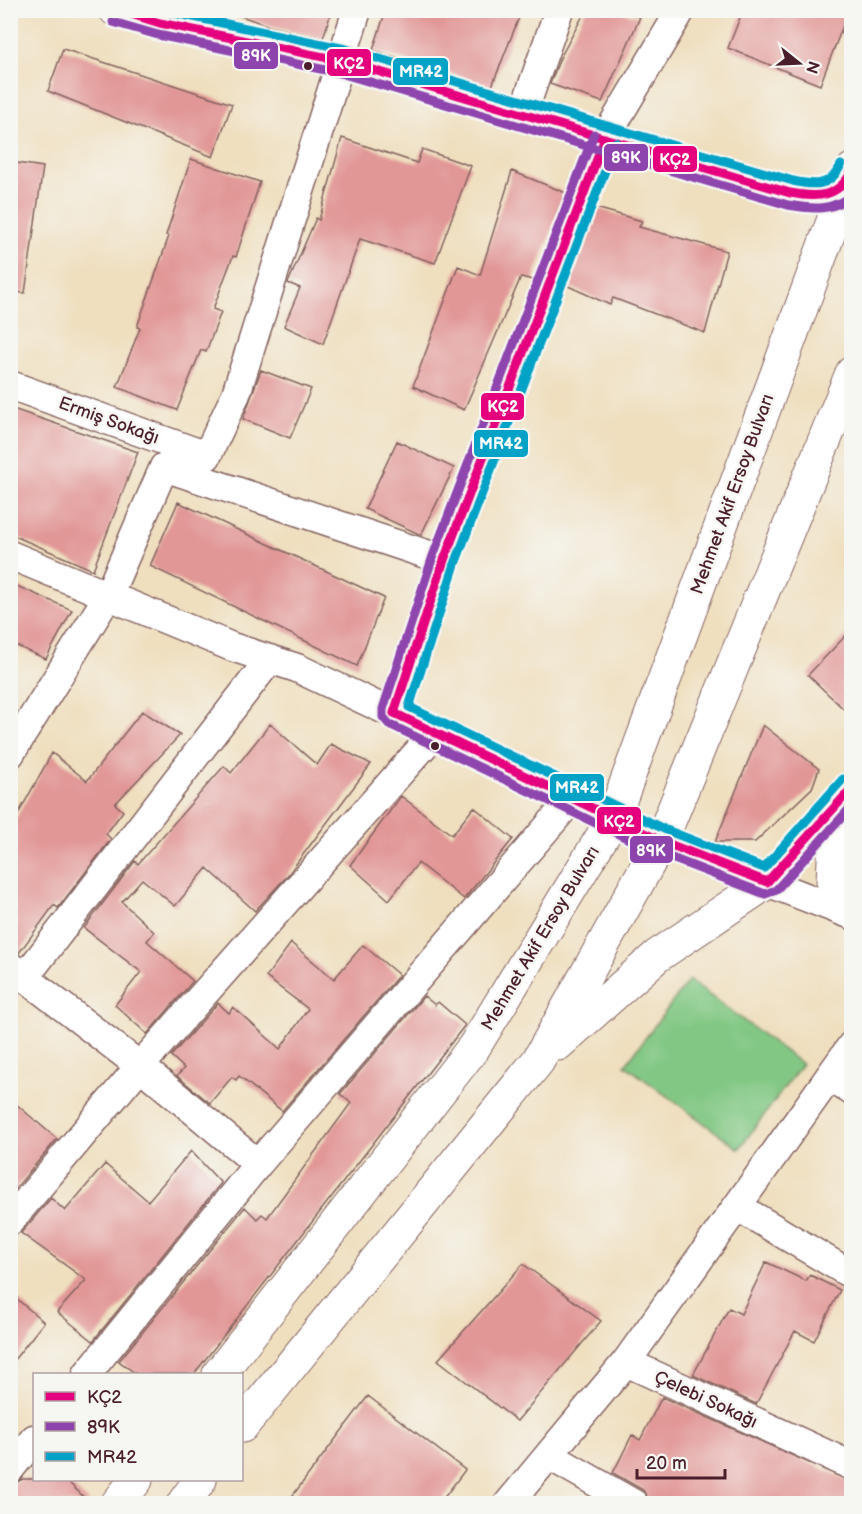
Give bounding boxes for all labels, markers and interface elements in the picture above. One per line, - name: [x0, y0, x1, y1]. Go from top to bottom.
- north arrow: [769, 33, 829, 93]
- line badge: 89K: [233, 41, 279, 70]
- text: 89K: [241, 47, 271, 66]
- line badge: KÇ2: [326, 48, 372, 77]
- text: KÇ2: [333, 55, 365, 74]
- line badge: MR42: [392, 57, 449, 86]
- text: N: [801, 59, 823, 76]
- unlabelled marker: [302, 60, 314, 72]
- text: MR42: [399, 63, 443, 82]
- line badge: 89K: [603, 143, 649, 172]
- line badge: KÇ2: [652, 145, 698, 173]
- text: 89K: [611, 149, 641, 168]
- text: KÇ2: [659, 151, 691, 170]
- street label: Mehmet Akif Ersoy Bulvarı: [686, 391, 778, 597]
- line badge: KÇ2: [480, 392, 525, 421]
- street label: Ermiş Sokağı: [56, 393, 162, 448]
- text: KÇ2: [487, 398, 519, 417]
- line badge: MR42: [473, 429, 529, 458]
- text: MR42: [479, 435, 523, 454]
- unlabelled marker: [429, 740, 441, 752]
- line badge: MR42: [549, 773, 605, 802]
- text: MR42: [555, 779, 599, 798]
- line badge: KÇ2: [596, 806, 642, 835]
- text: KÇ2: [603, 813, 635, 832]
- line badge: 89K: [629, 835, 674, 864]
- street label: Mehmet Akif Ersoy Bulvarı: [477, 842, 604, 1034]
- text: 89K: [636, 842, 666, 861]
- street label: Çelebi Sokağı: [651, 1366, 761, 1433]
- legend: [33, 1373, 243, 1481]
- text: KÇ2: [87, 1387, 122, 1408]
- text: 89K: [87, 1417, 120, 1438]
- scale bar: [637, 1442, 726, 1480]
- text: MR42: [87, 1447, 137, 1468]
- text: 20 m: [646, 1453, 687, 1474]

